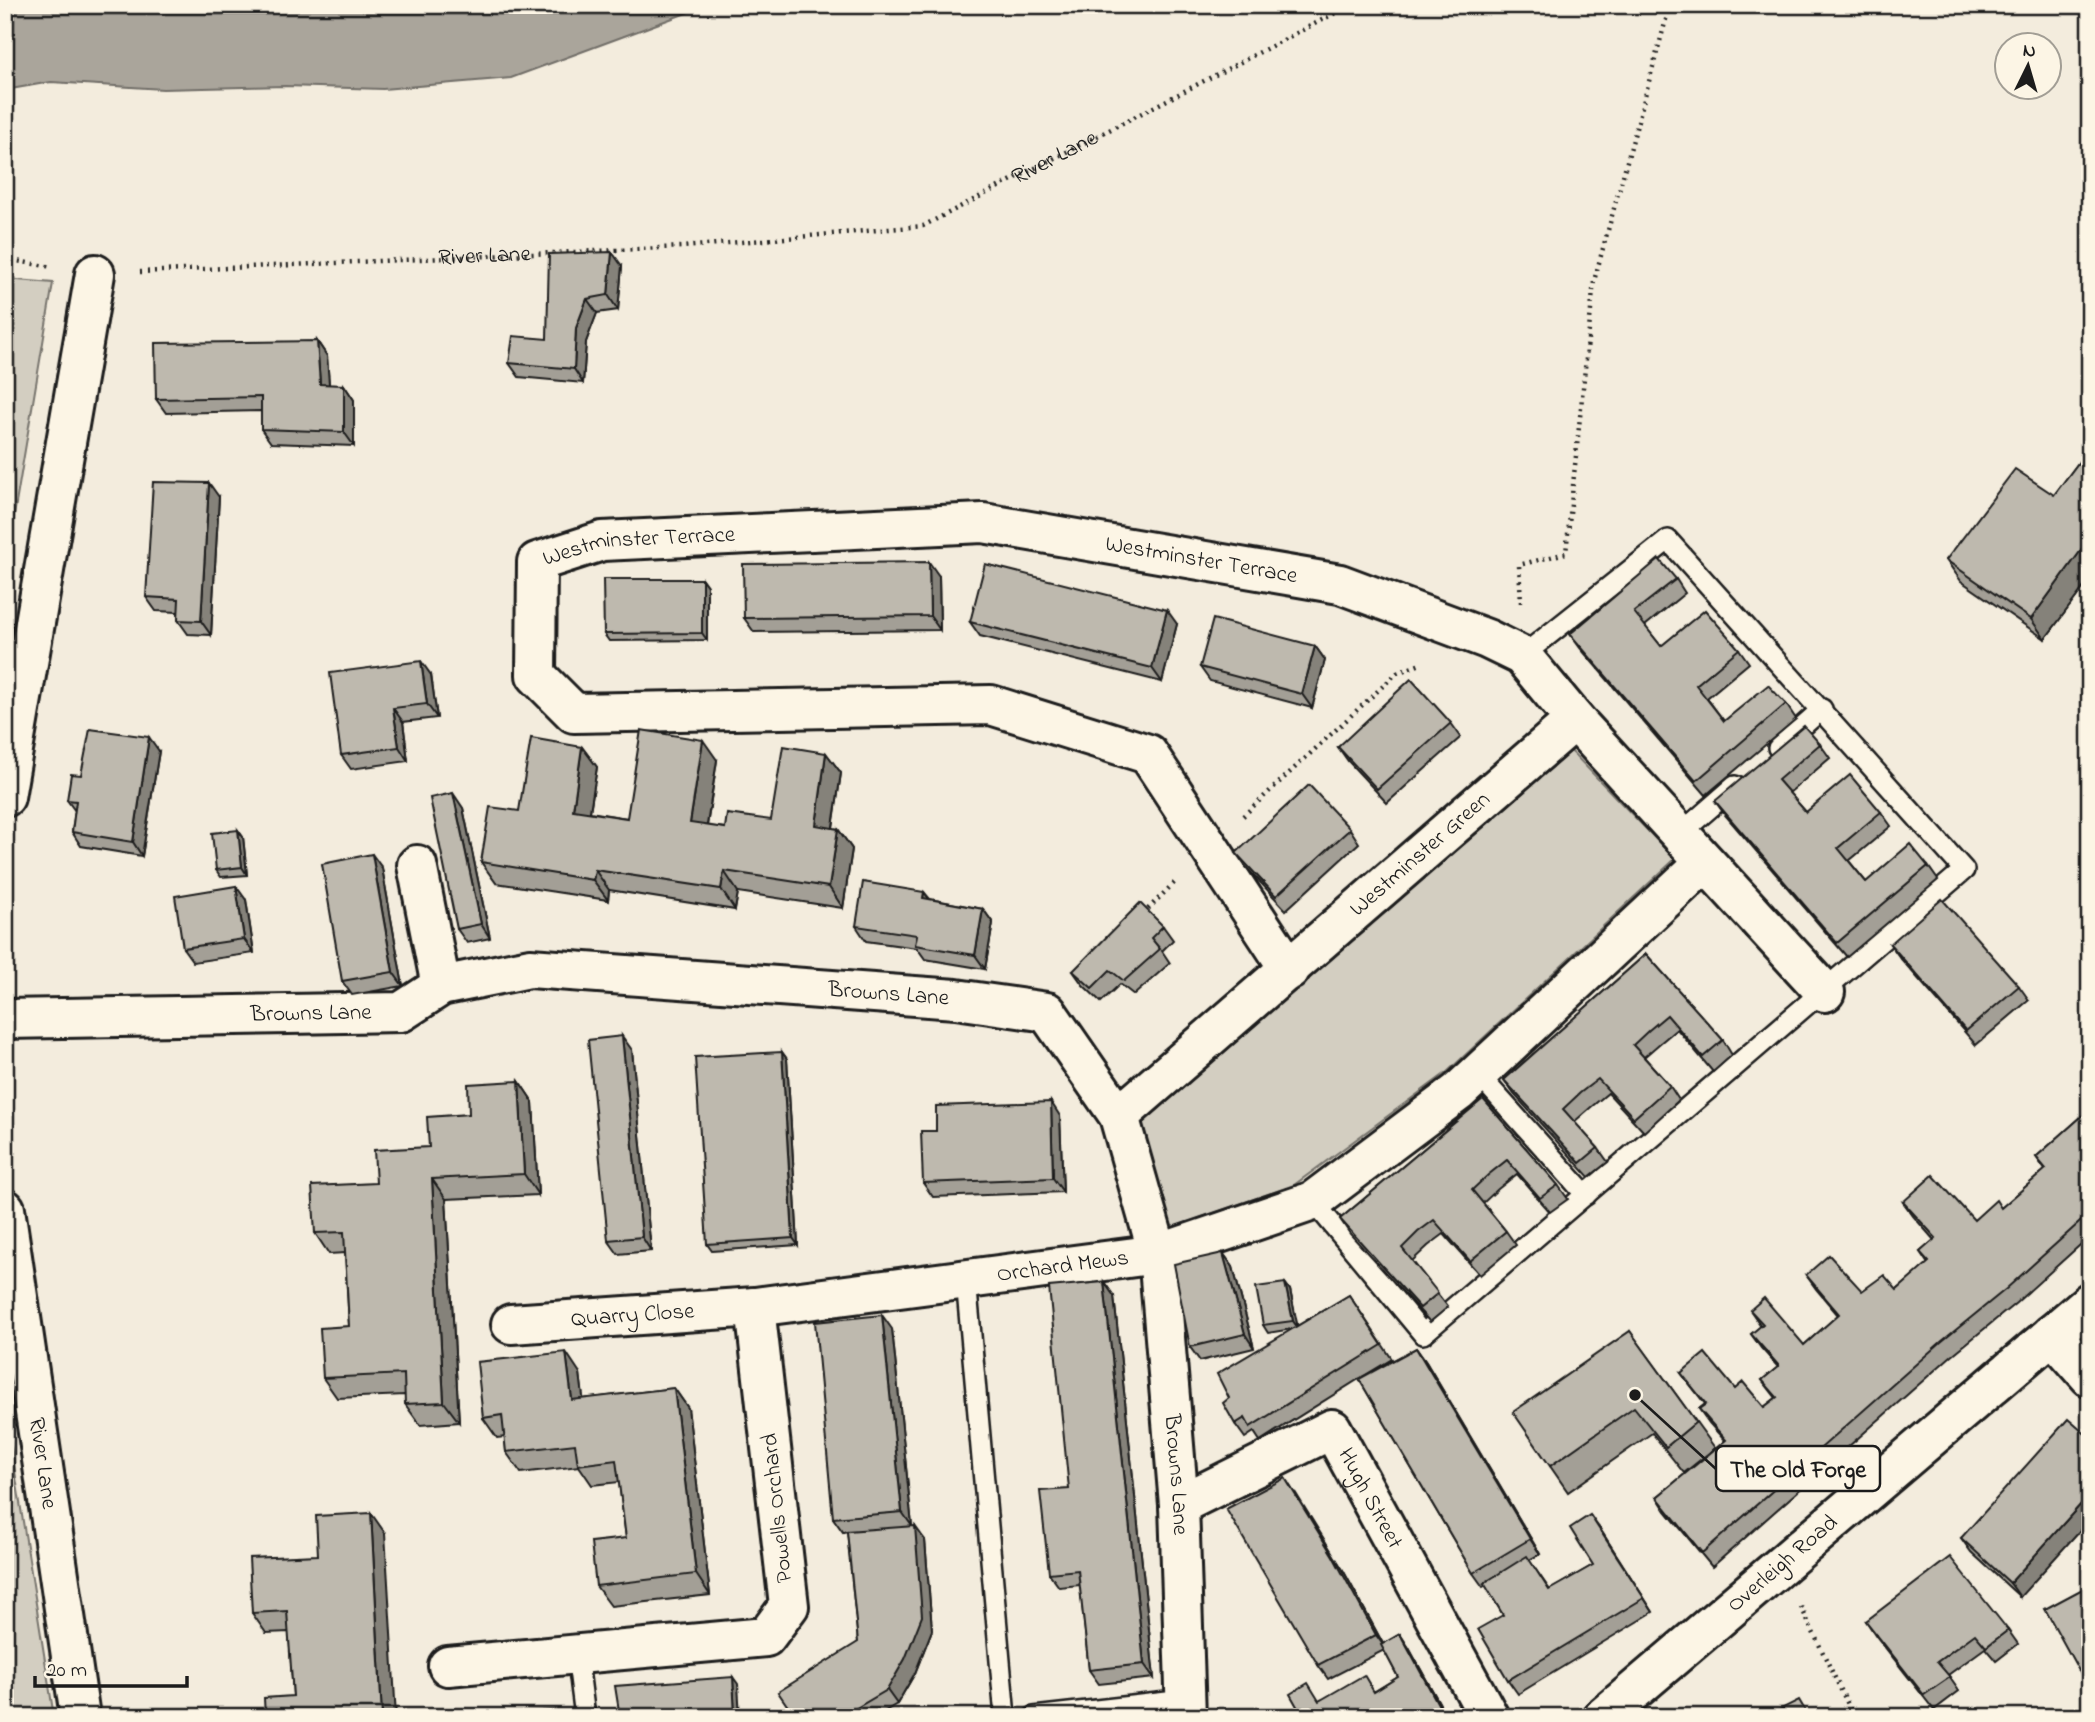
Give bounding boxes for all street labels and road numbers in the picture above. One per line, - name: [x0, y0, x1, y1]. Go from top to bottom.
- street label: River Lane: [1006, 122, 1104, 194]
- street label: River Lane: [438, 237, 532, 275]
- street label: Westminster Terrace: [539, 518, 736, 576]
- street label: Westminster Terrace: [1103, 528, 1301, 593]
- street label: Westminster Green: [1343, 784, 1498, 925]
- street label: Browns Lane: [826, 973, 951, 1015]
- street label: Browns Lane: [249, 996, 372, 1031]
- street label: Orchard Mews: [995, 1242, 1131, 1292]
- street label: Quarry Close: [570, 1295, 696, 1336]
- street label: Browns Lane: [1155, 1412, 1197, 1536]
- street label: River Lane: [19, 1415, 66, 1512]
- street label: Powells Orchard: [754, 1431, 802, 1584]
- street label: Hugh Street: [1329, 1442, 1411, 1555]
- street label: Overleigh Road: [1720, 1507, 1845, 1621]

